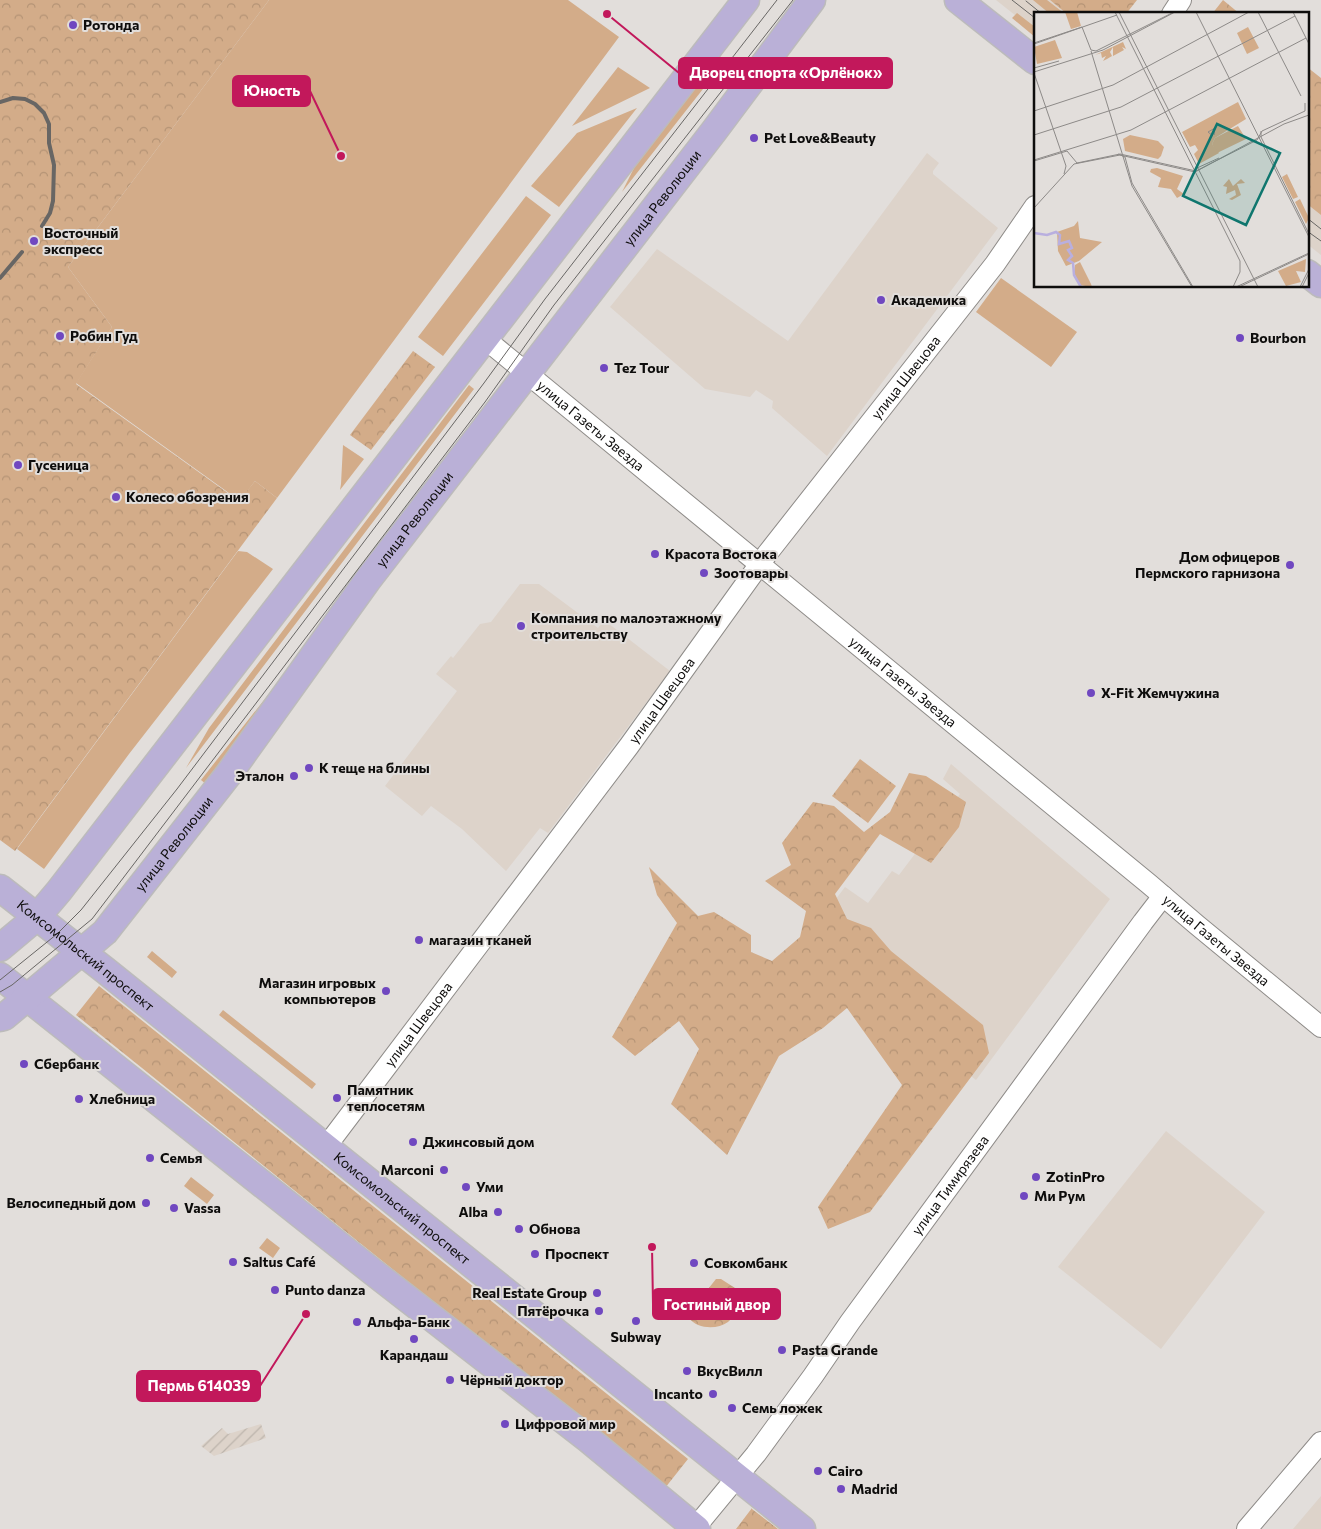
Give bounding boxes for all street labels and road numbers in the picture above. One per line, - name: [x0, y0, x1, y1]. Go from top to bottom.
- street label: улица Революции: [620, 146, 704, 249]
- street label: улица Швецова: [867, 332, 944, 422]
- street label: улица Газеты Звезда: [534, 376, 648, 474]
- street label: улица Революции: [372, 468, 456, 570]
- street label: улица Газеты Звезда: [846, 633, 960, 731]
- street label: улица Швецова: [625, 654, 698, 746]
- street label: улица Революции: [131, 793, 216, 895]
- street label: улица Газеты Звезда: [1160, 891, 1273, 989]
- street label: Комсомольский проспект: [14, 896, 158, 1015]
- street label: улица Швецова: [381, 978, 456, 1070]
- street label: улица Тимирязева: [908, 1132, 992, 1238]
- street label: Комсомольский проспект: [331, 1148, 474, 1268]

